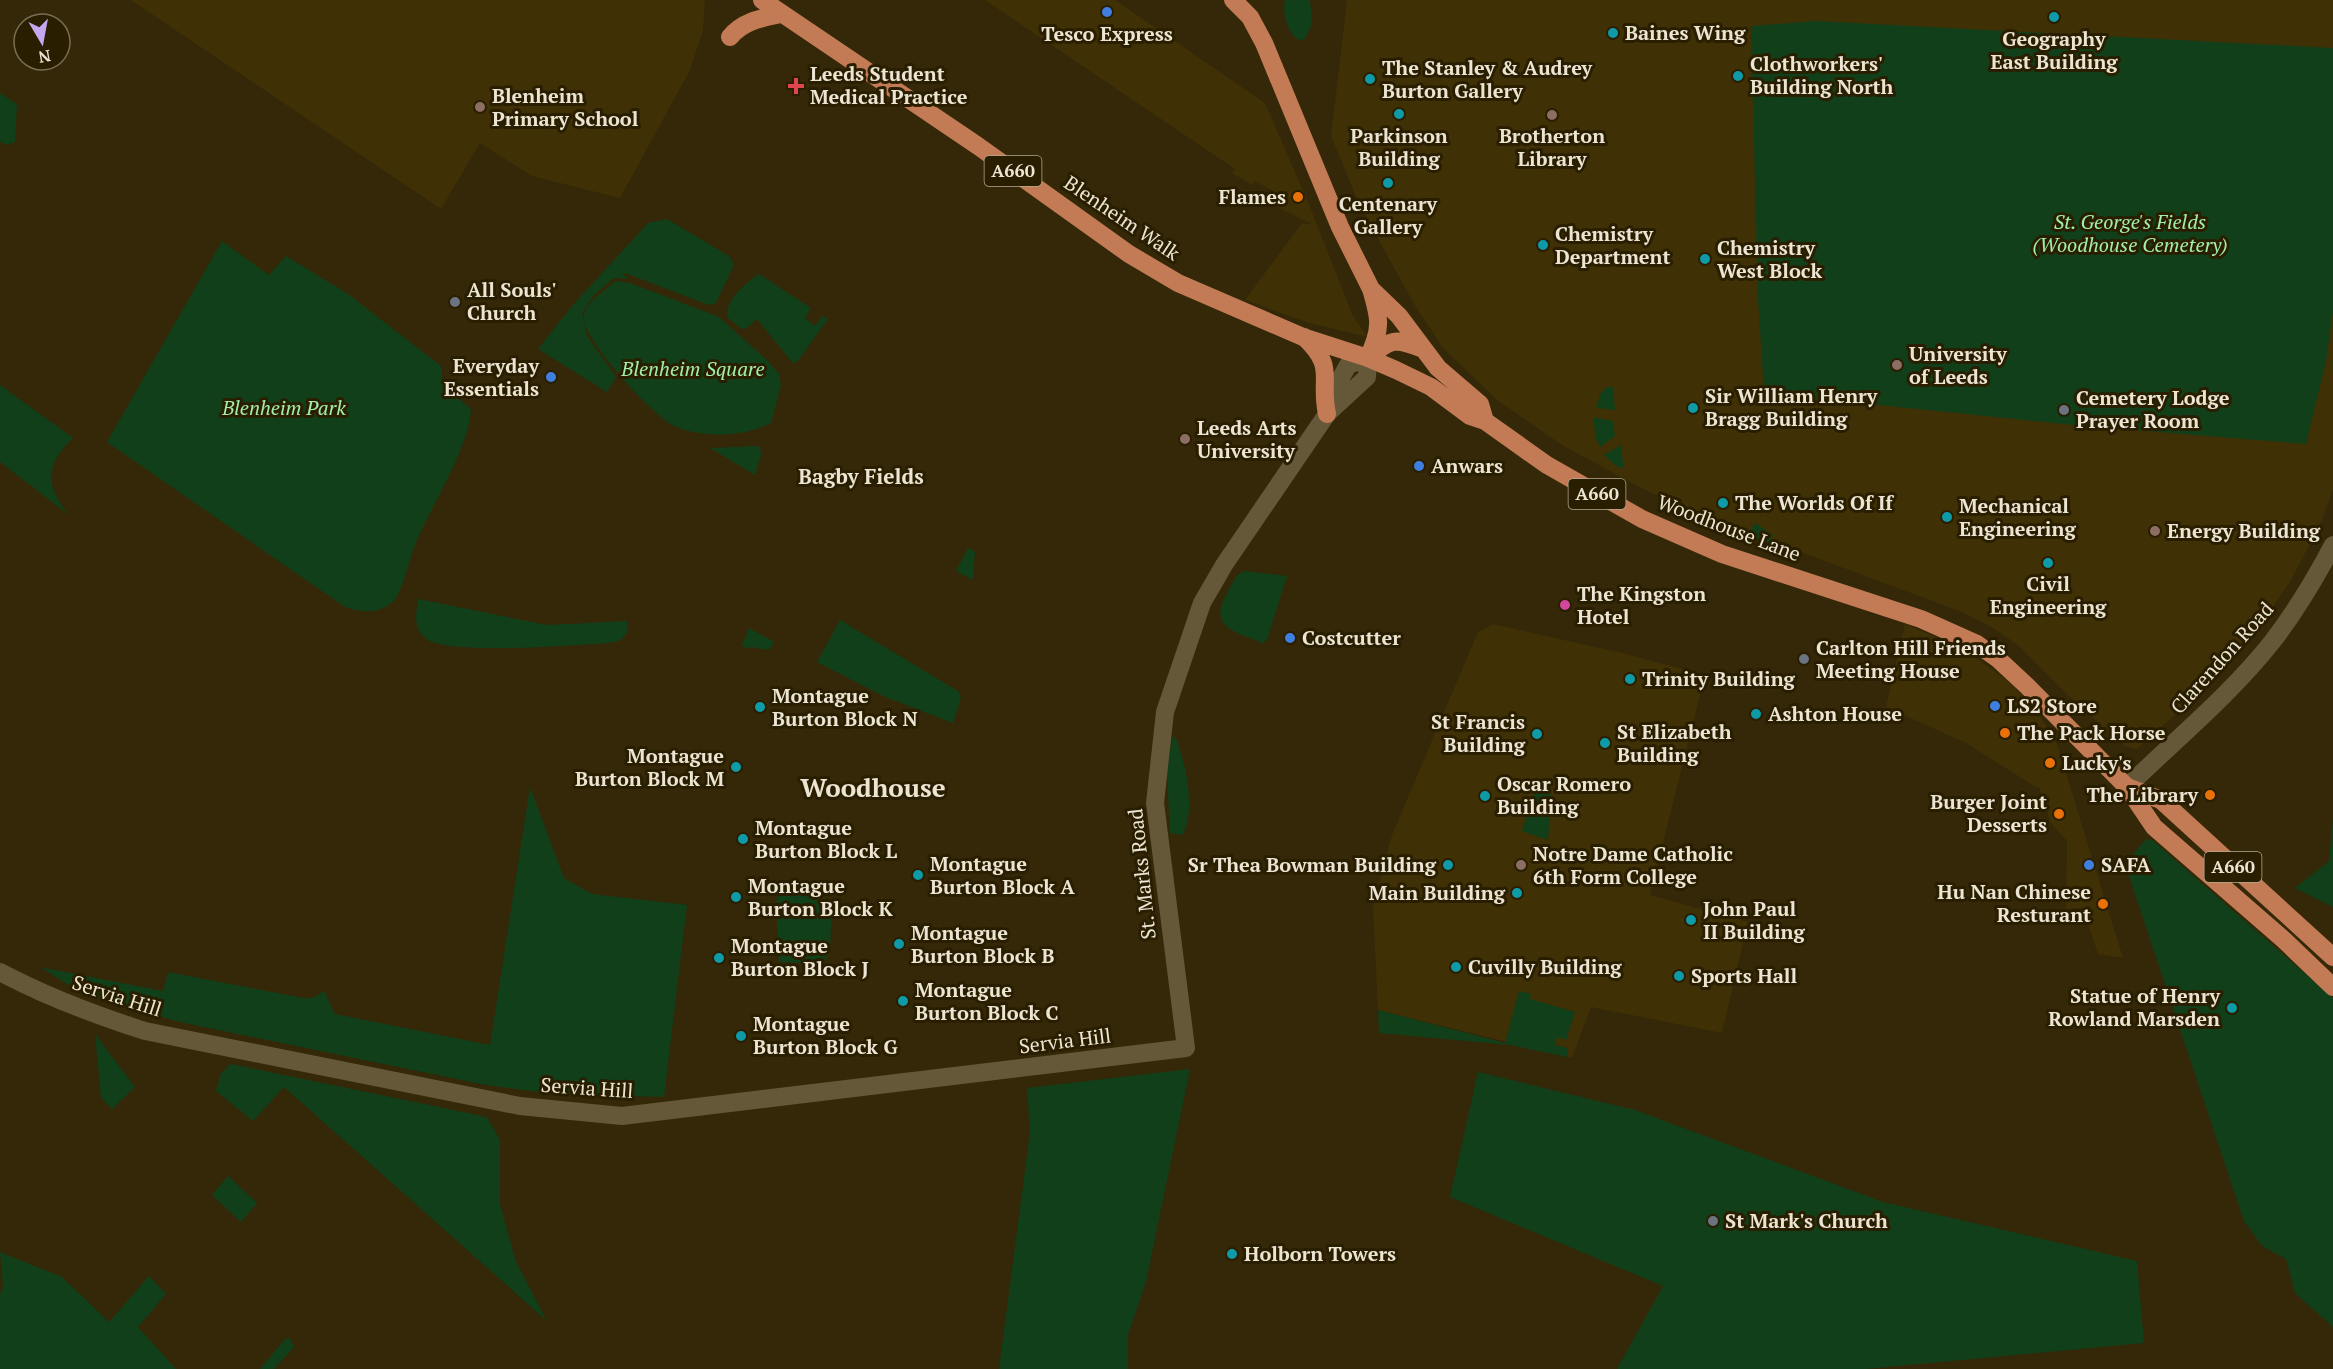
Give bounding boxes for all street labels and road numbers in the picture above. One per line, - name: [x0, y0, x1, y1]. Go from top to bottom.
- road number: A660: [984, 156, 1042, 186]
- street label: Blenheim Walk: [1059, 169, 1186, 267]
- road number: A660: [1568, 479, 1626, 509]
- street label: Woodhouse Lane: [1654, 488, 1805, 567]
- street label: Clarendon Road: [2164, 596, 2279, 720]
- street label: St. Marks Road: [1121, 807, 1162, 941]
- road number: A660: [2204, 852, 2262, 882]
- street label: Servia Hill: [69, 968, 165, 1023]
- street label: Servia Hill: [1017, 1021, 1113, 1060]
- street label: Servia Hill: [540, 1071, 634, 1104]

